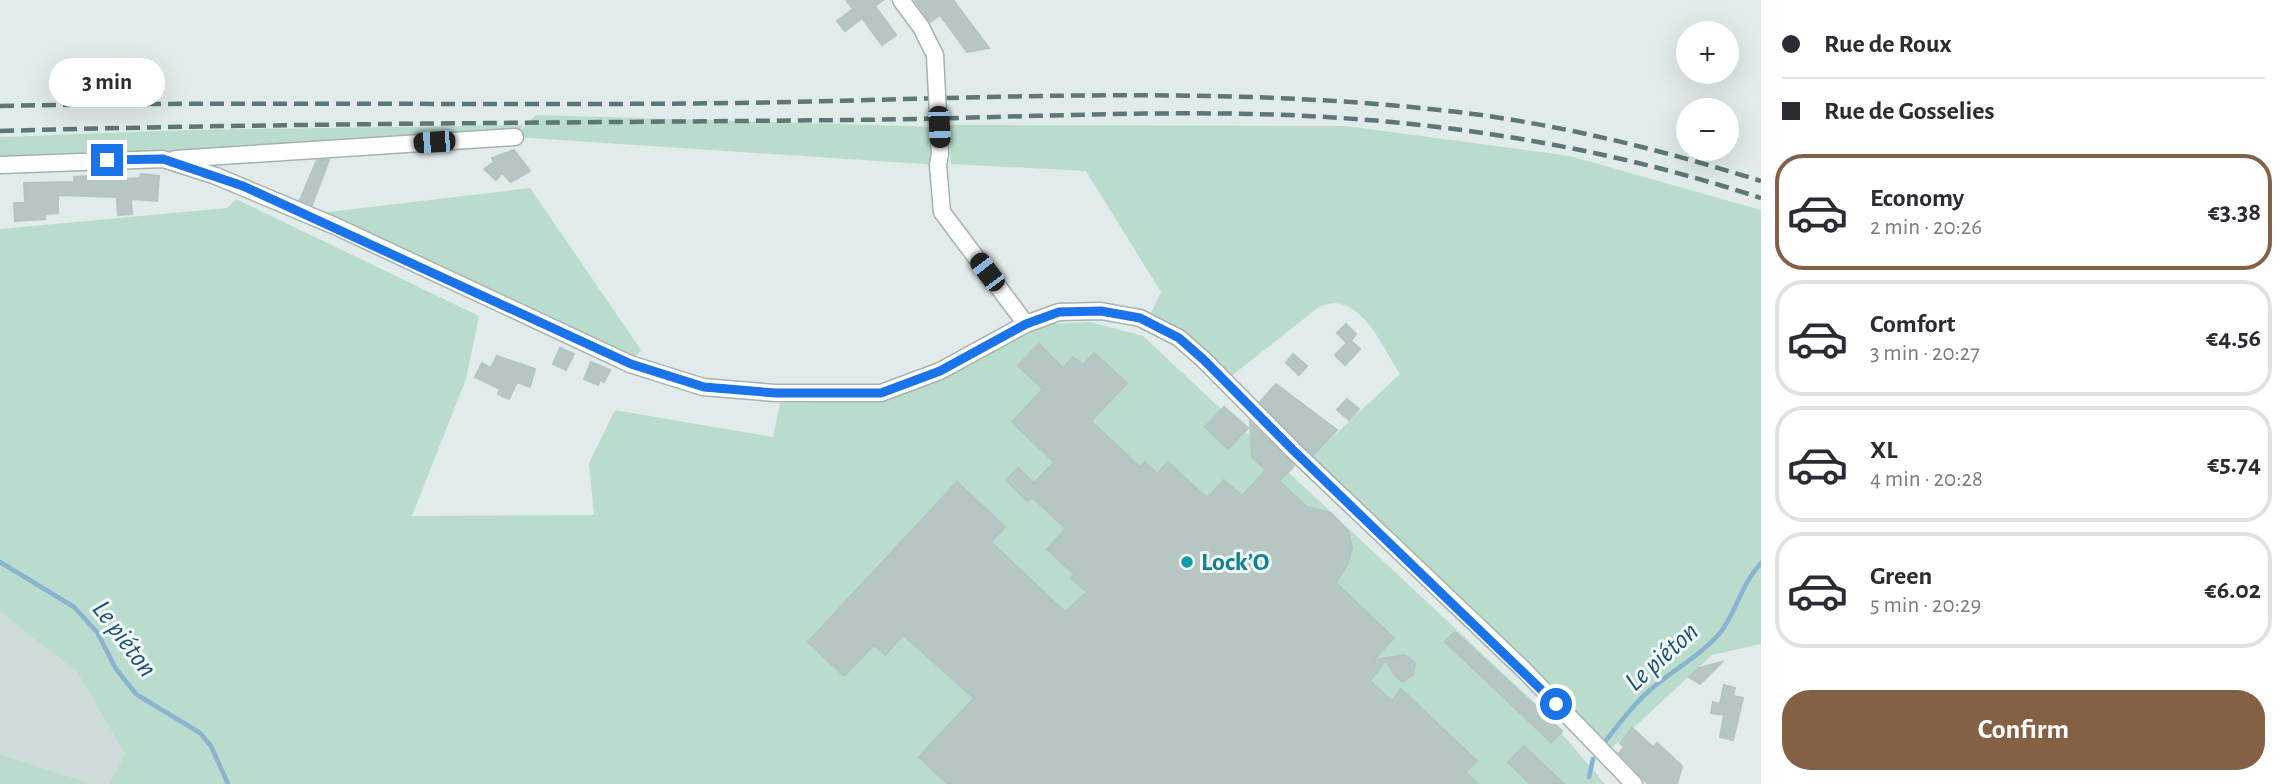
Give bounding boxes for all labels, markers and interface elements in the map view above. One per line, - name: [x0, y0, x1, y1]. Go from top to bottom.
- map controls: [1676, 21, 1739, 161]
- button: +: [1676, 21, 1739, 84]
- text: Rue de Roux: [1824, 31, 1951, 57]
- callout: 3 min: [49, 58, 165, 108]
- text: 3 min: [82, 71, 132, 94]
- button: −: [1676, 98, 1739, 161]
- text: Rue de Gosselies: [1824, 98, 1995, 124]
- car: [928, 105, 951, 149]
- car: [413, 130, 456, 154]
- route end: [91, 144, 123, 176]
- icon: car: [1786, 181, 1849, 244]
- text: Economy: [1870, 185, 1964, 211]
- text: €3.38: [2208, 199, 2261, 225]
- text: 2 min · 20:26: [1870, 216, 1982, 239]
- car: [966, 249, 1009, 295]
- icon: car: [1786, 307, 1849, 370]
- text: Comfort: [1870, 311, 1955, 337]
- text: €4.56: [2206, 325, 2261, 351]
- text: 3 min · 20:27: [1870, 342, 1980, 365]
- icon: car: [1786, 433, 1849, 496]
- text: XL: [1870, 437, 1897, 463]
- text: €5.74: [2207, 451, 2261, 477]
- text: 4 min · 20:28: [1870, 468, 1983, 491]
- place label: Lock’O: [1201, 549, 1270, 575]
- marker: Lock’O: [1179, 554, 1195, 570]
- icon: car: [1786, 559, 1849, 622]
- text: Green: [1870, 563, 1932, 589]
- text: €6.02: [2205, 577, 2261, 603]
- text: 5 min · 20:29: [1870, 594, 1981, 617]
- water label: Le piéton: [86, 595, 162, 683]
- water label: Le piéton: [1620, 617, 1704, 697]
- route start: [1540, 688, 1572, 720]
- button: Confirm: [1782, 690, 2265, 770]

